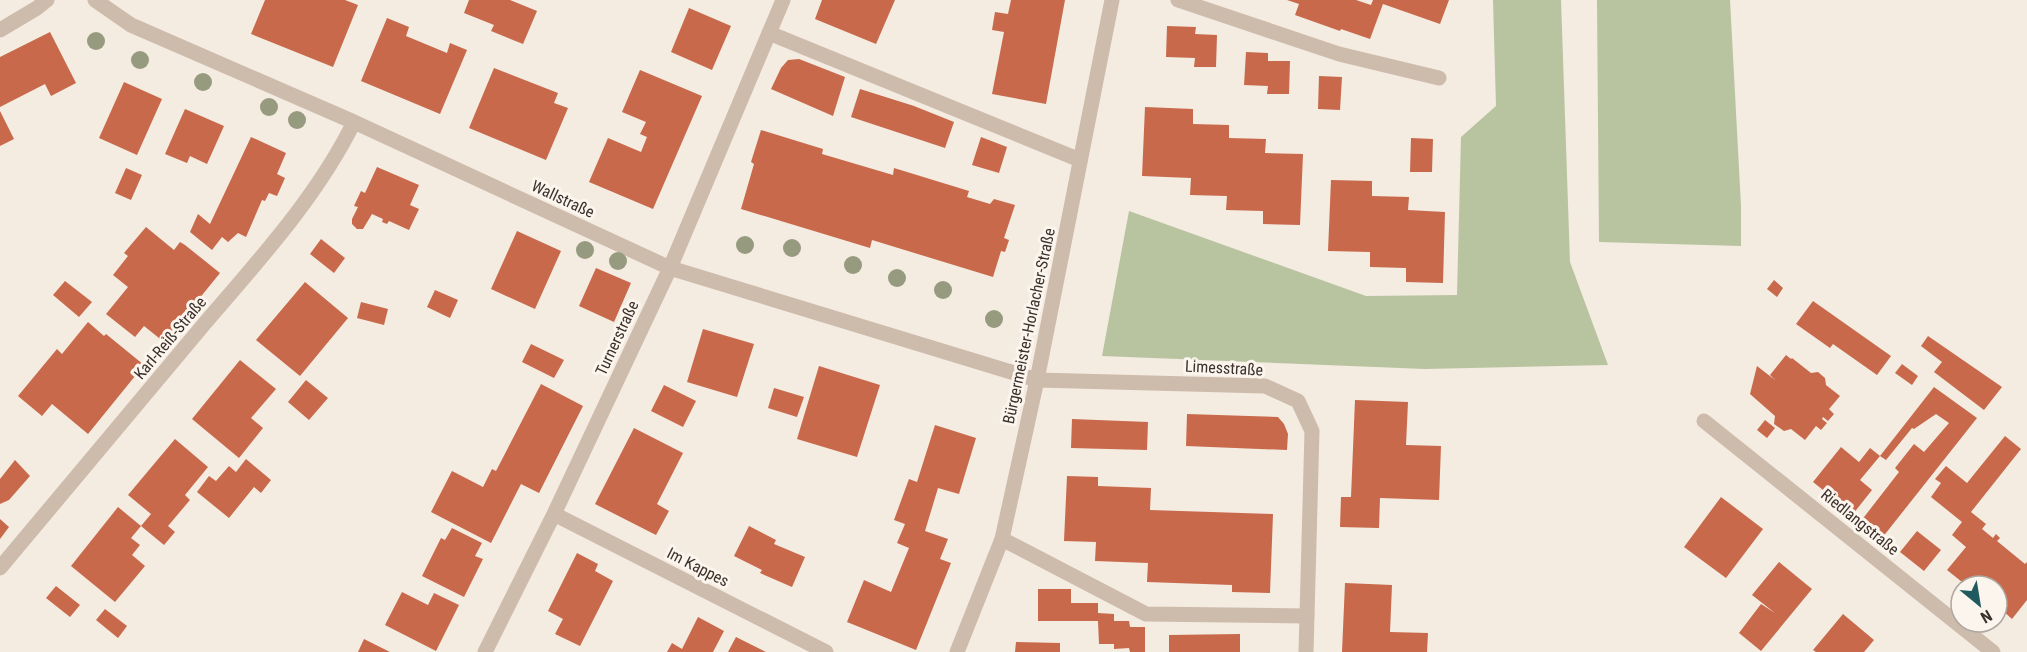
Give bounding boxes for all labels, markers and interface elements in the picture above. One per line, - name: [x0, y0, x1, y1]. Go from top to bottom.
- street label: Wallstraße: [529, 176, 597, 222]
- street label: Bürgermeister-Horlacher-Straße: [999, 226, 1059, 426]
- street label: Karl-Reiß-Straße: [130, 293, 210, 383]
- street label: Turnerstraße: [591, 298, 643, 378]
- street label: Limesstraße: [1184, 356, 1264, 380]
- street label: Riedlangstraße: [1817, 485, 1903, 559]
- street label: Im Kappes: [664, 543, 732, 591]
- north arrow: [1949, 574, 2009, 634]
- text: N: [1977, 606, 1995, 627]

